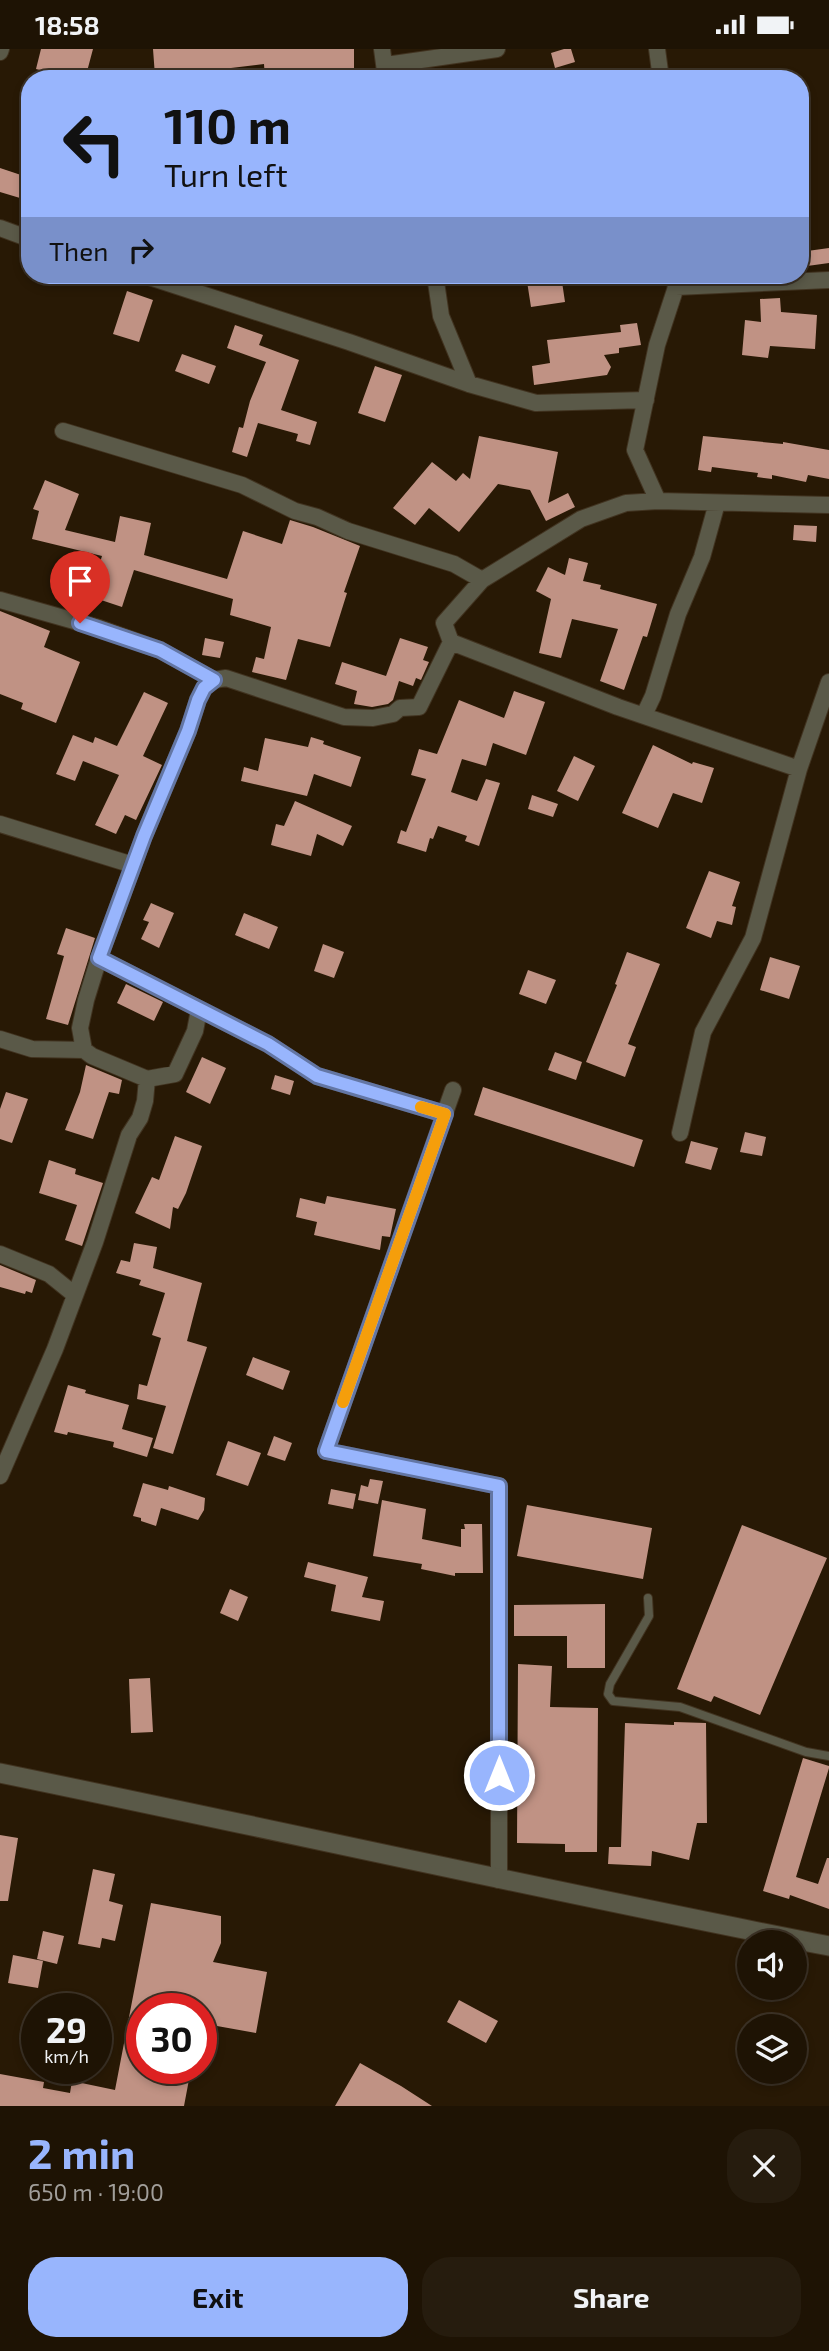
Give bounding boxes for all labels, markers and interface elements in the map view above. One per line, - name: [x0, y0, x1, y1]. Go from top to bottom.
- text: 18:58: [35, 9, 100, 40]
- text: 110 m: [164, 95, 291, 154]
- icon: left: [49, 98, 140, 189]
- text: Turn left: [164, 155, 288, 193]
- icon: right: [122, 231, 160, 269]
- text: Then: [49, 235, 108, 266]
- pin: [50, 551, 110, 623]
- icon: arrive: [61, 562, 99, 600]
- position arrow: [462, 1738, 536, 1812]
- map controls: [737, 1930, 807, 2084]
- button: sound: [737, 1930, 807, 2000]
- speed limit sign: 30: [126, 1993, 217, 2084]
- text: 29: [46, 2008, 87, 2050]
- button: layers: [737, 2014, 807, 2084]
- text: km/h: [44, 2045, 89, 2067]
- text: 2 min: [28, 2127, 135, 2177]
- button: close: [727, 2129, 801, 2203]
- text: 650 m · 19:00: [28, 2178, 164, 2206]
- button: Exit: [28, 2257, 408, 2337]
- button: Share: [422, 2257, 801, 2337]

